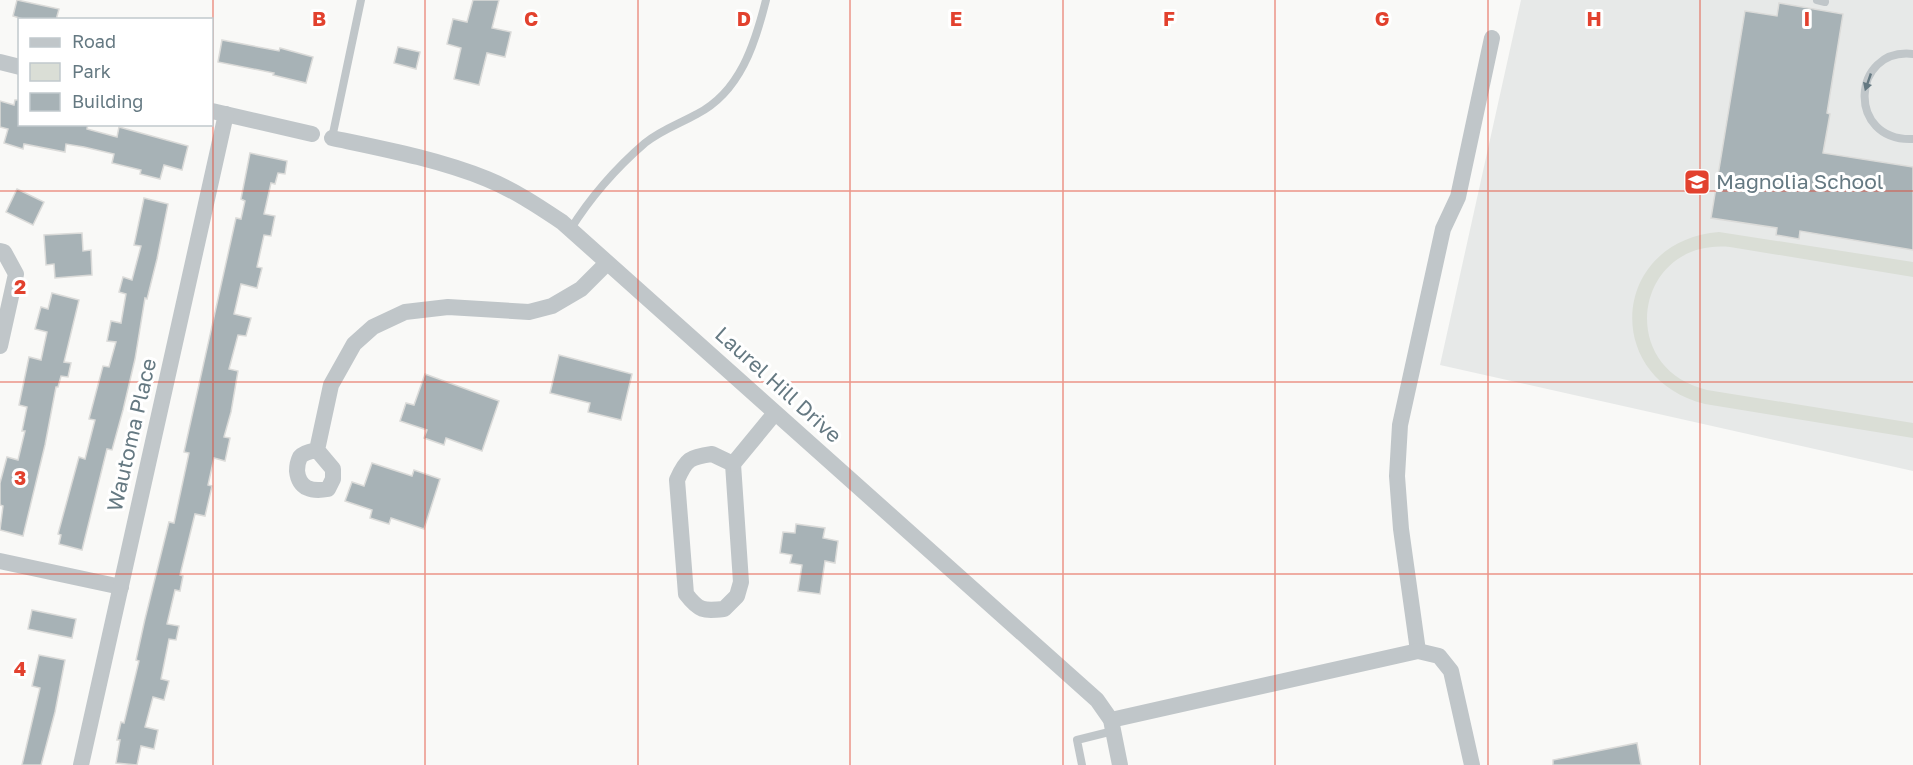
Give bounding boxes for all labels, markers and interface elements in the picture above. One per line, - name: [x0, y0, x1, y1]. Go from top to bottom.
- text: B: [312, 6, 326, 30]
- text: C: [524, 6, 538, 30]
- text: D: [737, 6, 751, 30]
- text: E: [950, 6, 962, 30]
- text: F: [1163, 6, 1175, 30]
- text: G: [1375, 6, 1389, 30]
- text: H: [1586, 6, 1602, 30]
- text: I: [1804, 6, 1810, 30]
- legend: [18, 18, 213, 126]
- text: Road: [72, 30, 116, 52]
- text: Park: [72, 60, 111, 82]
- one-way arrow: [1863, 73, 1872, 91]
- text: Building: [72, 90, 143, 112]
- school or university icon: Magnolia School: [1682, 167, 1712, 197]
- place label: Magnolia School: [1716, 168, 1884, 194]
- text: 2: [14, 274, 26, 298]
- street label: Laurel Hill Drive: [710, 321, 847, 448]
- street label: Wautoma Place: [101, 356, 161, 514]
- text: 3: [14, 465, 26, 489]
- text: 4: [14, 656, 26, 680]

